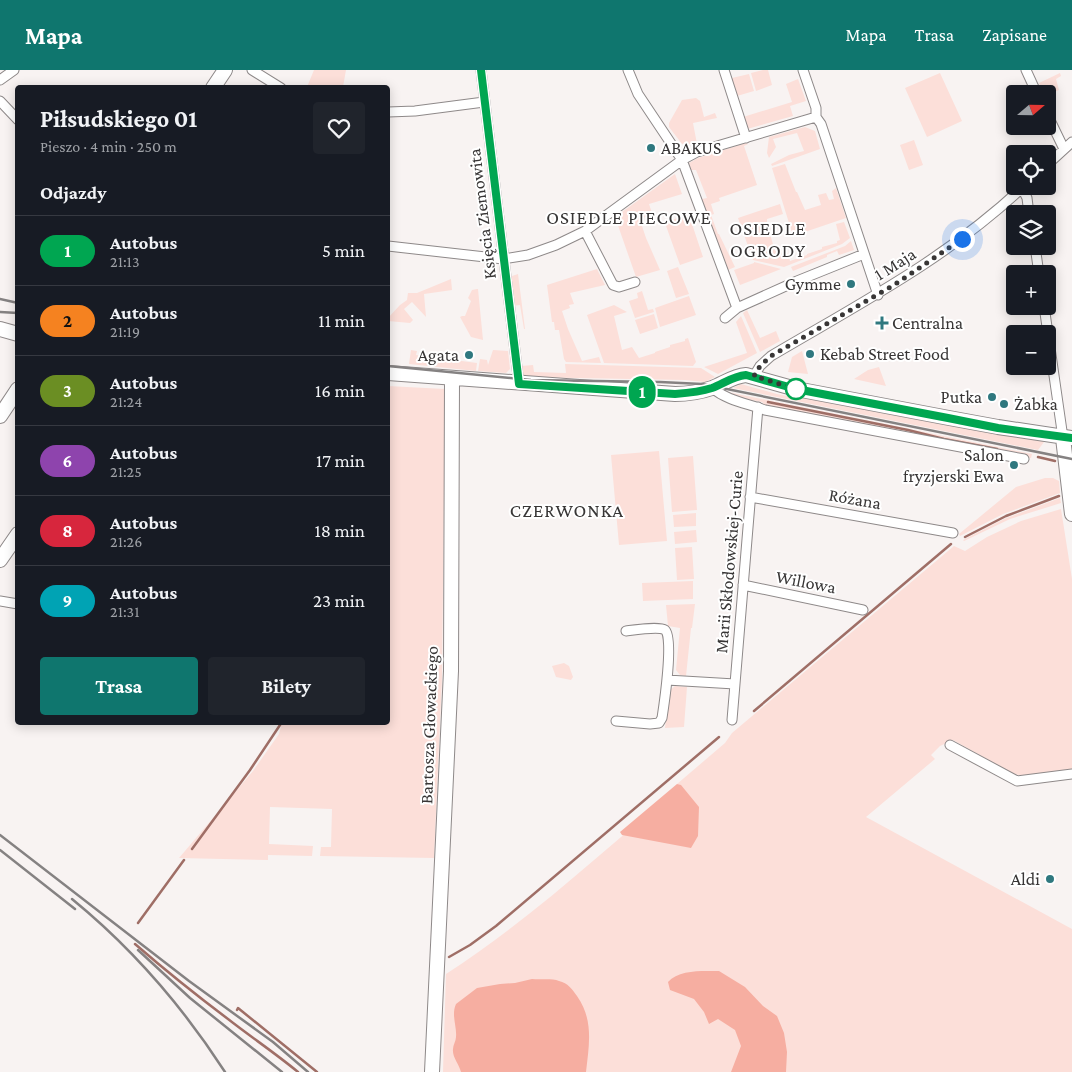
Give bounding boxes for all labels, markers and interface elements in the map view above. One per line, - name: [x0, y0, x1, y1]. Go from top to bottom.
- text: Mapa: [25, 22, 83, 49]
- text: Mapa: [846, 25, 887, 45]
- text: Trasa: [915, 25, 954, 45]
- text: Zapisane: [982, 25, 1047, 45]
- north arrow: [1006, 85, 1056, 135]
- map controls: [1006, 85, 1056, 375]
- button: heart: [313, 102, 365, 154]
- text: Piłsudskiego 01: [40, 105, 197, 132]
- text: Pieszo · 4 min · 250 m: [40, 138, 177, 155]
- place label: ABAKUS: [661, 138, 721, 158]
- marker: ABAKUS: [645, 142, 657, 154]
- button: locate: [1006, 145, 1056, 195]
- street label: Księcia Ziemowita: [464, 148, 500, 280]
- text: Odjazdy: [40, 182, 106, 203]
- button: layers: [1006, 205, 1056, 255]
- district label: OSIEDLE PIECOWE: [546, 207, 712, 228]
- district label: OSIEDLE OGRODY: [729, 218, 807, 261]
- your location: [950, 227, 975, 252]
- text: Autobus: [110, 232, 177, 253]
- text: 5 min: [322, 240, 365, 261]
- text: 1: [64, 241, 71, 261]
- street label: 1 Maja: [870, 244, 920, 285]
- text: 21:13: [110, 253, 140, 270]
- button: +: [1006, 265, 1056, 315]
- place label: Gymme: [785, 274, 841, 294]
- marker: Gymme: [845, 278, 857, 290]
- text: Autobus: [110, 302, 177, 323]
- text: 11 min: [318, 310, 365, 331]
- text: 2: [63, 311, 72, 331]
- place label: Centralna: [892, 313, 963, 333]
- marker: Centralna: [876, 317, 888, 329]
- text: 21:19: [110, 323, 140, 340]
- button: −: [1006, 325, 1056, 375]
- place label: Kebab Street Food: [820, 344, 950, 364]
- place label: Agata: [418, 345, 459, 365]
- marker: Kebab Street Food: [804, 348, 816, 360]
- marker: Agata: [463, 349, 475, 361]
- text: Autobus: [110, 372, 177, 393]
- line badge: 1: [626, 376, 658, 408]
- unlabelled marker: [785, 378, 807, 400]
- text: 16 min: [315, 380, 365, 401]
- text: 3: [63, 381, 72, 401]
- text: 1: [639, 382, 645, 402]
- place label: Putka: [941, 387, 982, 407]
- marker: Putka: [986, 391, 998, 403]
- text: 21:24: [110, 393, 142, 410]
- place label: Żabka: [1014, 394, 1058, 414]
- marker: Żabka: [998, 398, 1010, 410]
- text: Autobus: [110, 442, 177, 463]
- place label: Salon fryzjerski Ewa: [903, 445, 1004, 487]
- text: 17 min: [316, 450, 365, 471]
- text: 6: [63, 451, 72, 471]
- marker: Salon fryzjerski Ewa: [1008, 459, 1020, 471]
- text: 21:25: [110, 463, 142, 480]
- street label: Marii Skłodowskiej-Curie: [711, 470, 748, 654]
- street label: Różana: [827, 485, 883, 513]
- district label: CZERWONKA: [510, 500, 624, 521]
- text: Autobus: [110, 512, 177, 533]
- text: 18 min: [314, 520, 365, 541]
- text: 8: [62, 521, 73, 541]
- text: 21:26: [110, 533, 142, 550]
- street label: Willowa: [774, 566, 838, 598]
- text: Autobus: [110, 582, 177, 603]
- text: 23 min: [313, 590, 365, 611]
- text: 9: [63, 591, 72, 611]
- text: 21:31: [110, 603, 140, 620]
- street label: Bartosza Głowackiego: [416, 645, 442, 804]
- button: Trasa: [40, 657, 198, 715]
- button: Bilety: [208, 657, 365, 715]
- place label: Aldi: [1011, 869, 1040, 889]
- marker: Aldi: [1044, 873, 1056, 885]

